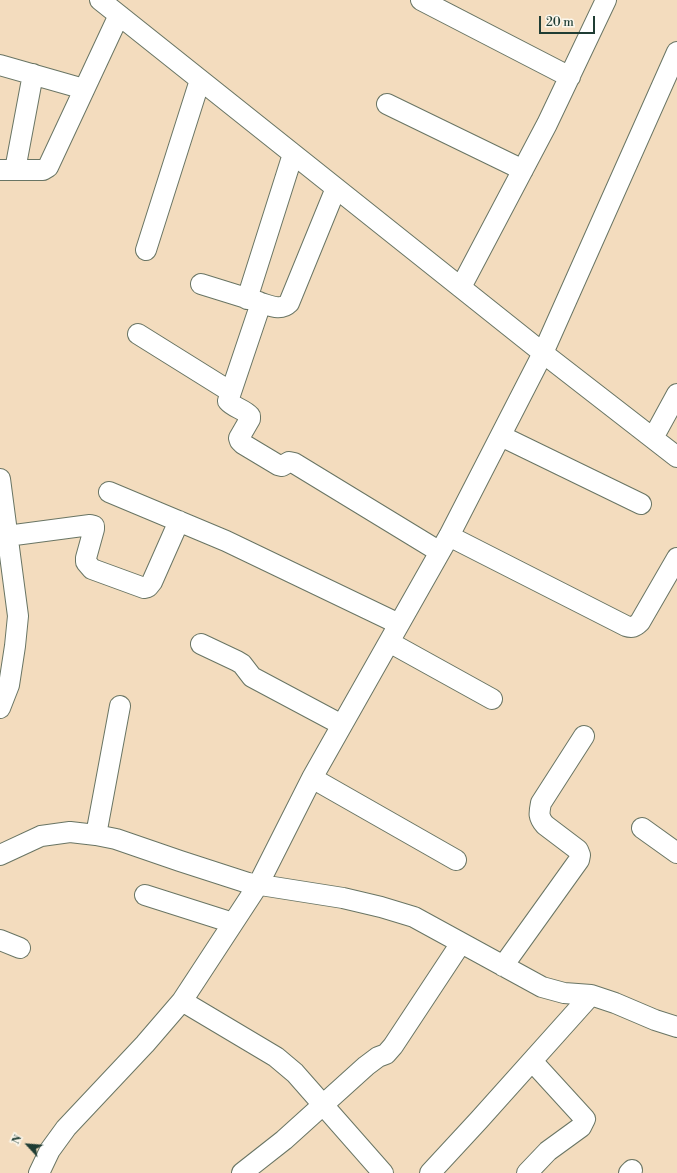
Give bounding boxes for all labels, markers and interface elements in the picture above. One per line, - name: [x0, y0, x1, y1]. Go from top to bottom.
- scale bar: [541, 8, 597, 34]
- text: 20 m: [546, 15, 574, 30]
- north arrow: [8, 1125, 48, 1165]
- text: N: [9, 1133, 25, 1147]

